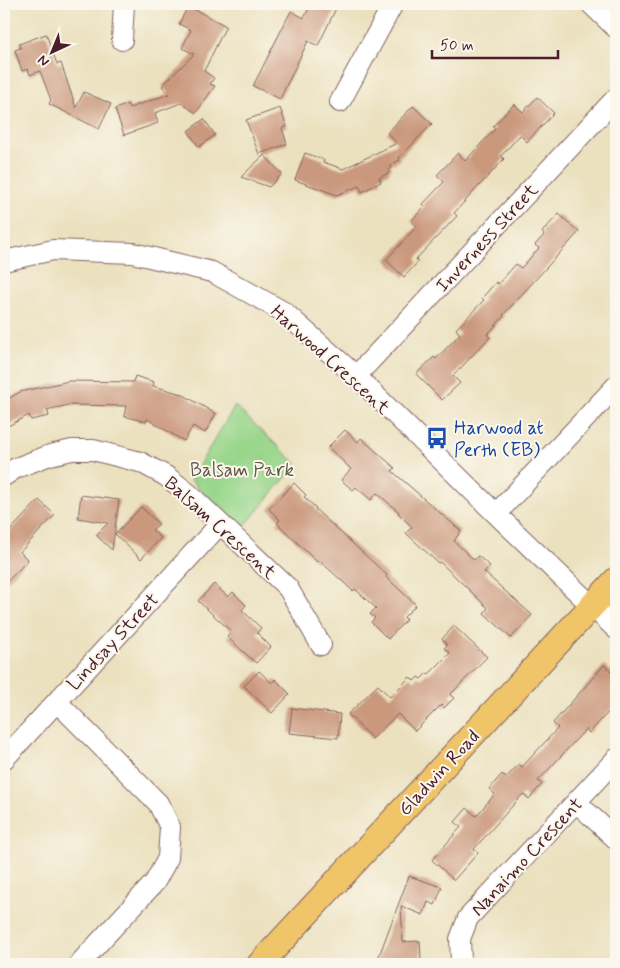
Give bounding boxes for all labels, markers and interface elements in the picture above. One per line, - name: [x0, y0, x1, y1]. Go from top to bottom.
- north arrow: [28, 28, 78, 78]
- scale bar: [432, 28, 559, 60]
- text: 50 m: [440, 36, 474, 56]
- text: N: [34, 51, 53, 70]
- street label: Inverness Street: [430, 178, 544, 298]
- street label: Harwood Crescent: [265, 300, 395, 421]
- place label: Harwood at Perth (EB): [454, 416, 544, 463]
- bus stop icon: Harwood at Perth (EB): [424, 425, 450, 451]
- park label: Balsam Park: [190, 458, 295, 483]
- street label: Balsam Crescent: [159, 471, 281, 585]
- street label: Lindsay Street: [62, 588, 165, 696]
- street label: Gladwin Road: [393, 725, 485, 821]
- street label: Nanaimo Crescent: [466, 792, 589, 922]

